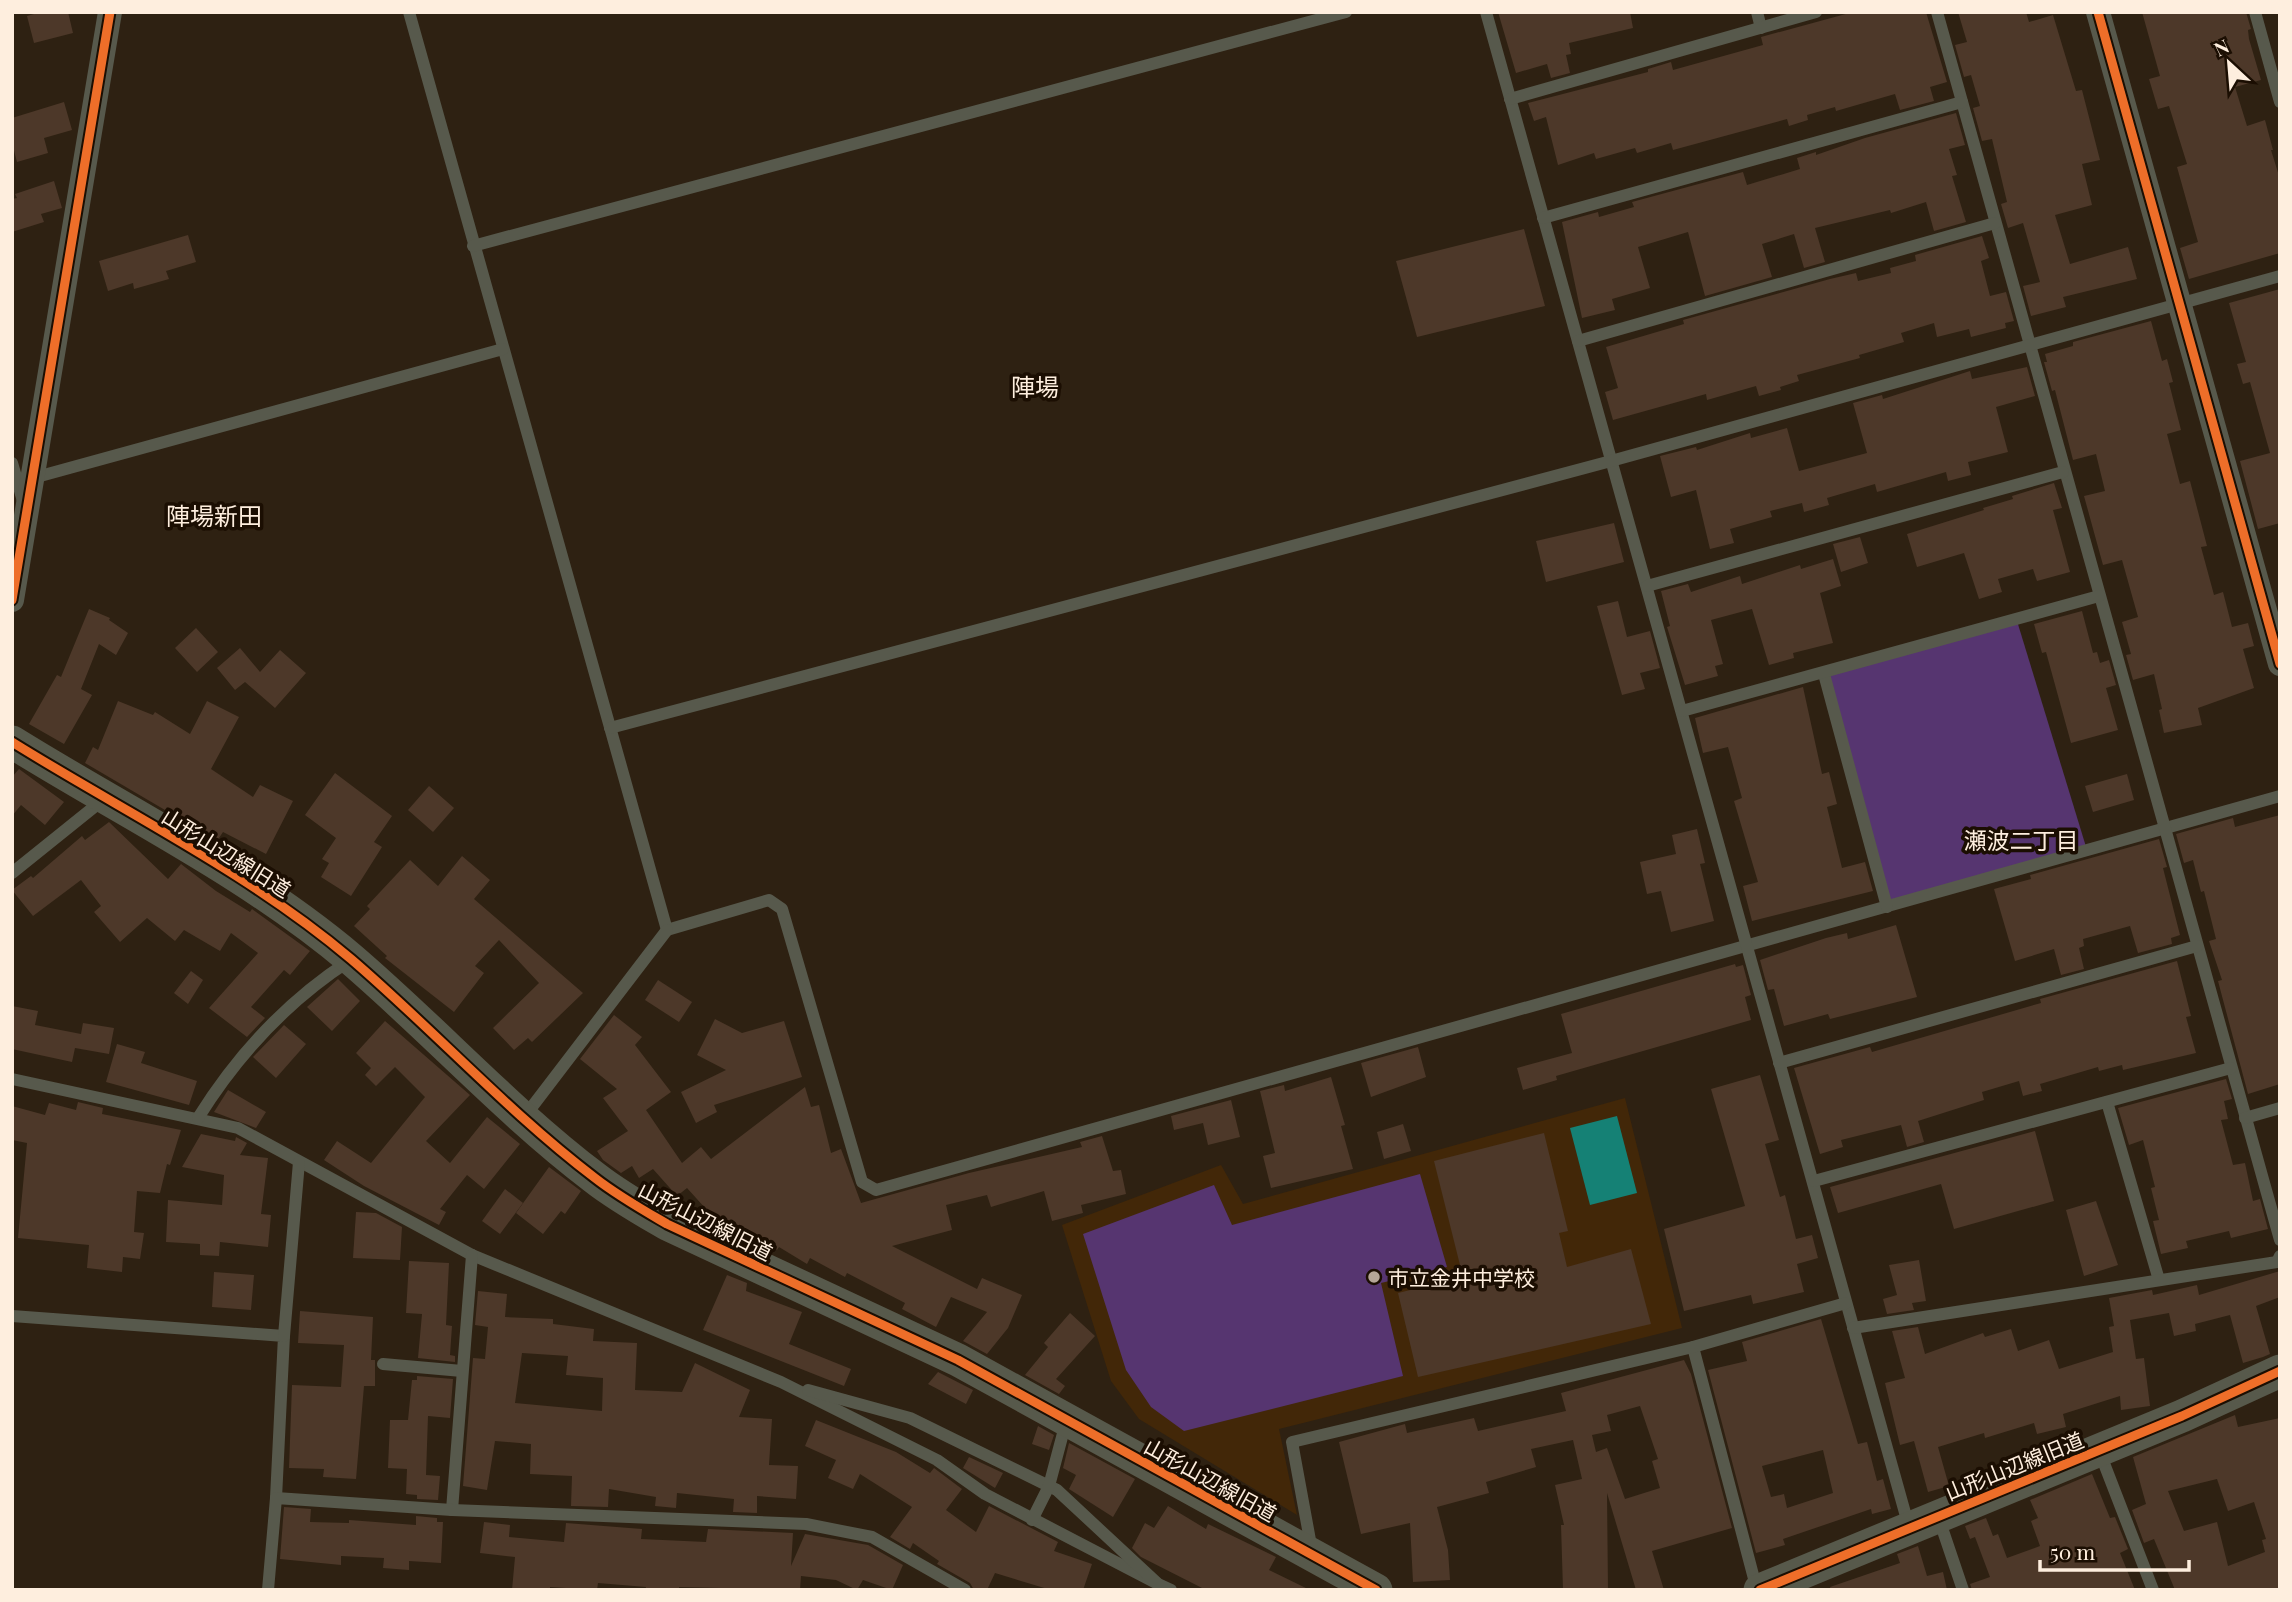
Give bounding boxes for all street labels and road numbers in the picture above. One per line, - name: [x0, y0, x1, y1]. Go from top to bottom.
- street label: 山形山辺線旧道: [157, 801, 297, 903]
- street label: 山形山辺線旧道: [634, 1174, 778, 1266]
- street label: 山形山辺線旧道: [1941, 1424, 2087, 1506]
- street label: 山形山辺線旧道: [1140, 1431, 1282, 1527]

